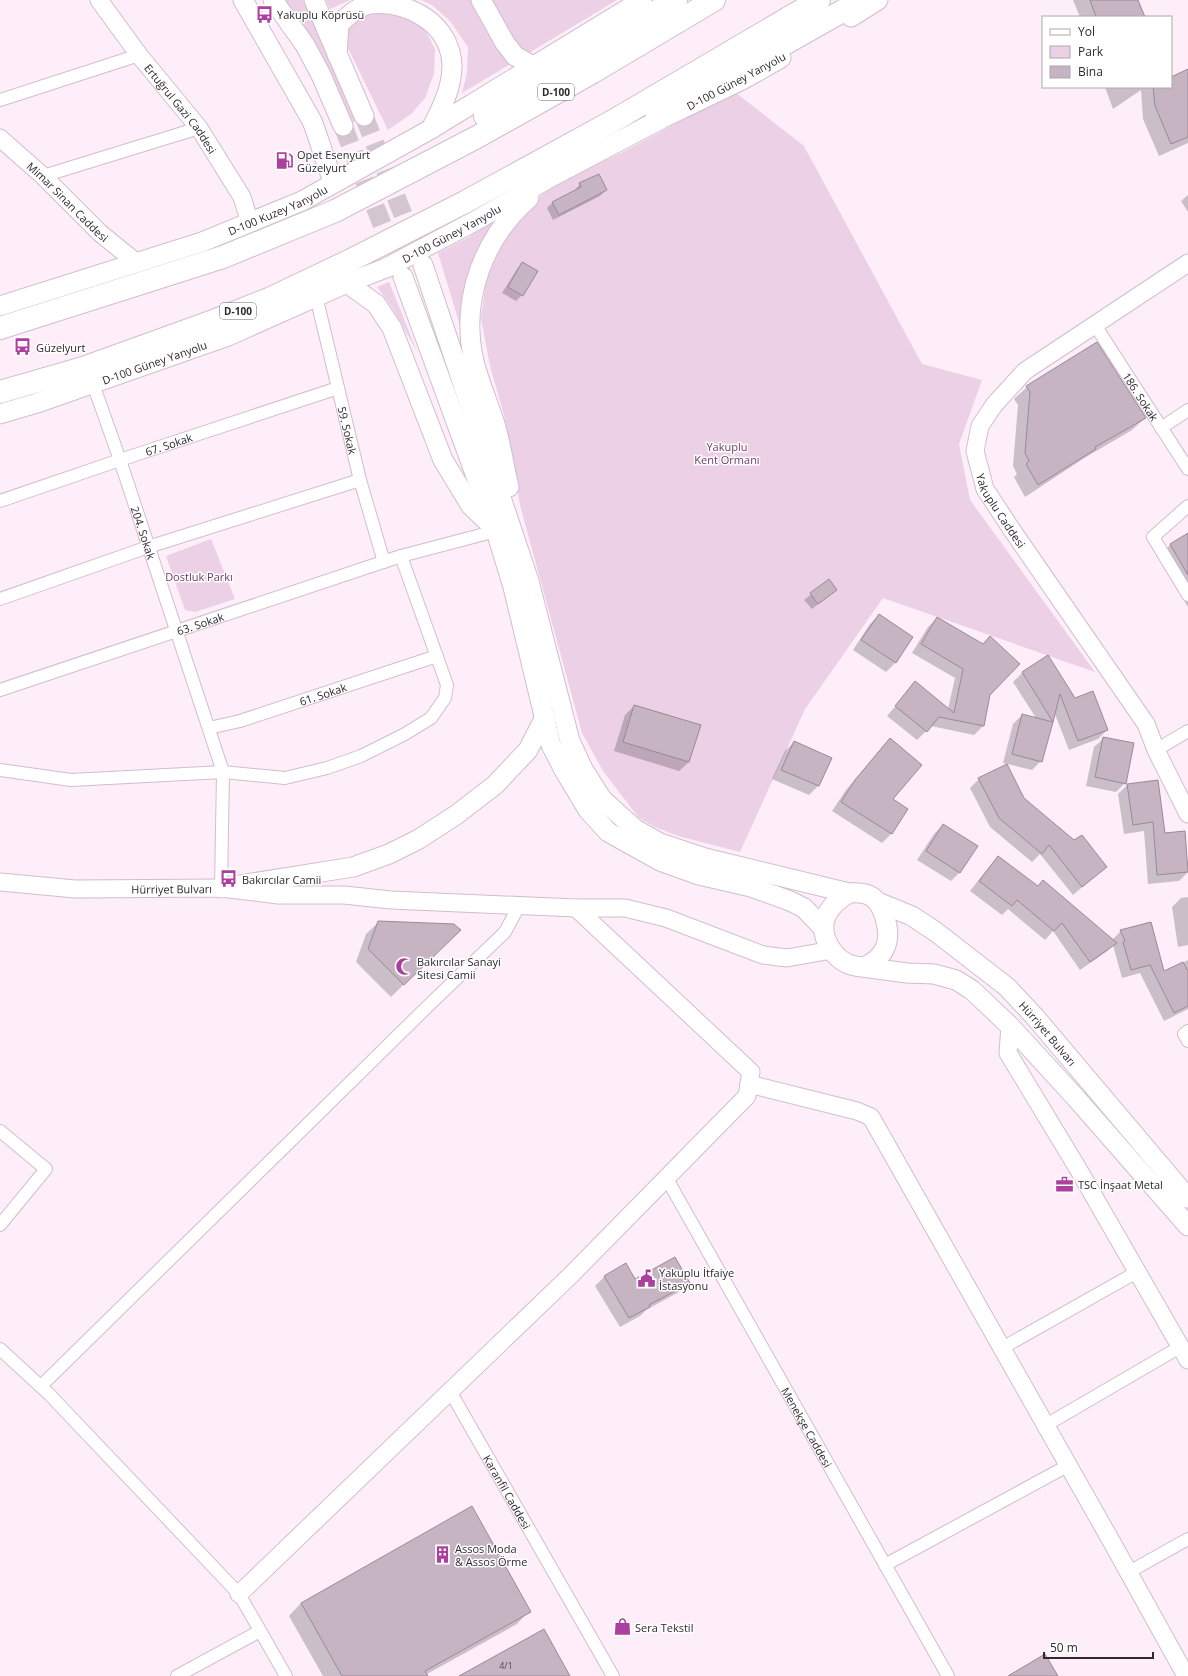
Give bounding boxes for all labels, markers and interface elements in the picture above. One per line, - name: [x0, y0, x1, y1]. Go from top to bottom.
- bus stop icon: Yakuplu Köprüsü: [254, 4, 274, 24]
- place label: Yakuplu Köprüsü: [277, 7, 364, 22]
- legend: [1042, 16, 1172, 88]
- text: Yol: [1078, 23, 1095, 40]
- text: Park: [1078, 43, 1104, 60]
- street label: D-100 Güney Yanyolu: [684, 49, 788, 113]
- street label: Ertuğrul Gazi Caddesi: [142, 60, 220, 156]
- text: Bina: [1078, 63, 1103, 80]
- road number: D-100: [538, 84, 574, 100]
- place label: Opet Esenyurt Güzelyurt: [297, 147, 370, 175]
- fuel station icon: Opet Esenyurt Güzelyurt: [274, 150, 294, 170]
- street label: Mimar Sinan Caddesi: [24, 158, 112, 245]
- street label: D-100 Kuzey Yanyolu: [226, 181, 330, 238]
- street label: D-100 Güney Yanyolu: [399, 200, 503, 266]
- road number: D-100: [220, 303, 256, 319]
- bus stop icon: Güzelyurt: [13, 337, 33, 357]
- street label: D-100 Güney Yanyolu: [100, 337, 209, 387]
- place label: Güzelyurt: [36, 340, 86, 355]
- street label: 186. Sokak: [1120, 369, 1162, 424]
- street label: 59. Sokak: [335, 405, 361, 456]
- street label: 67. Sokak: [143, 429, 194, 459]
- park label: Yakuplu Kent Ormanı: [694, 439, 760, 467]
- street label: Yakuplu Caddesi: [974, 472, 1029, 550]
- street label: 204. Sokak: [128, 504, 160, 561]
- park label: Dostluk Parkı: [165, 569, 233, 584]
- street label: 63. Sokak: [175, 608, 226, 638]
- street label: 61. Sokak: [297, 679, 349, 708]
- bus stop icon: Bakırcılar Camii: [219, 869, 239, 889]
- place label: Bakırcılar Camii: [242, 872, 321, 887]
- street label: Hürriyet Bulvarı: [131, 881, 212, 896]
- place label: Bakırcılar Sanayi Sitesi Camii: [417, 954, 501, 982]
- mosque icon: Bakırcılar Sanayi Sitesi Camii: [394, 957, 414, 977]
- street label: Hürriyet Bulvarı: [1016, 998, 1080, 1069]
- office icon: TSC İnşaat Metal: [1055, 1174, 1075, 1194]
- place label: TSC İnşaat Metal: [1078, 1177, 1163, 1192]
- place label: Yakuplu İtfaiye İstasyonu: [659, 1265, 734, 1293]
- public building icon: Yakuplu İtfaiye İstasyonu: [636, 1268, 656, 1288]
- street label: Menekşe Caddesi: [779, 1384, 836, 1470]
- street label: Karanfil Caddesi: [480, 1452, 535, 1531]
- place label: Assos Moda & Assos Örme: [455, 1541, 527, 1569]
- building icon: Assos Moda & Assos Örme: [432, 1544, 452, 1564]
- shop icon: Sera Tekstil: [612, 1617, 632, 1637]
- place label: Sera Tekstil: [635, 1620, 693, 1635]
- scale bar: [1044, 1634, 1153, 1660]
- text: 50 m: [1050, 1639, 1078, 1656]
- house number: 4/1: [499, 1659, 513, 1672]

